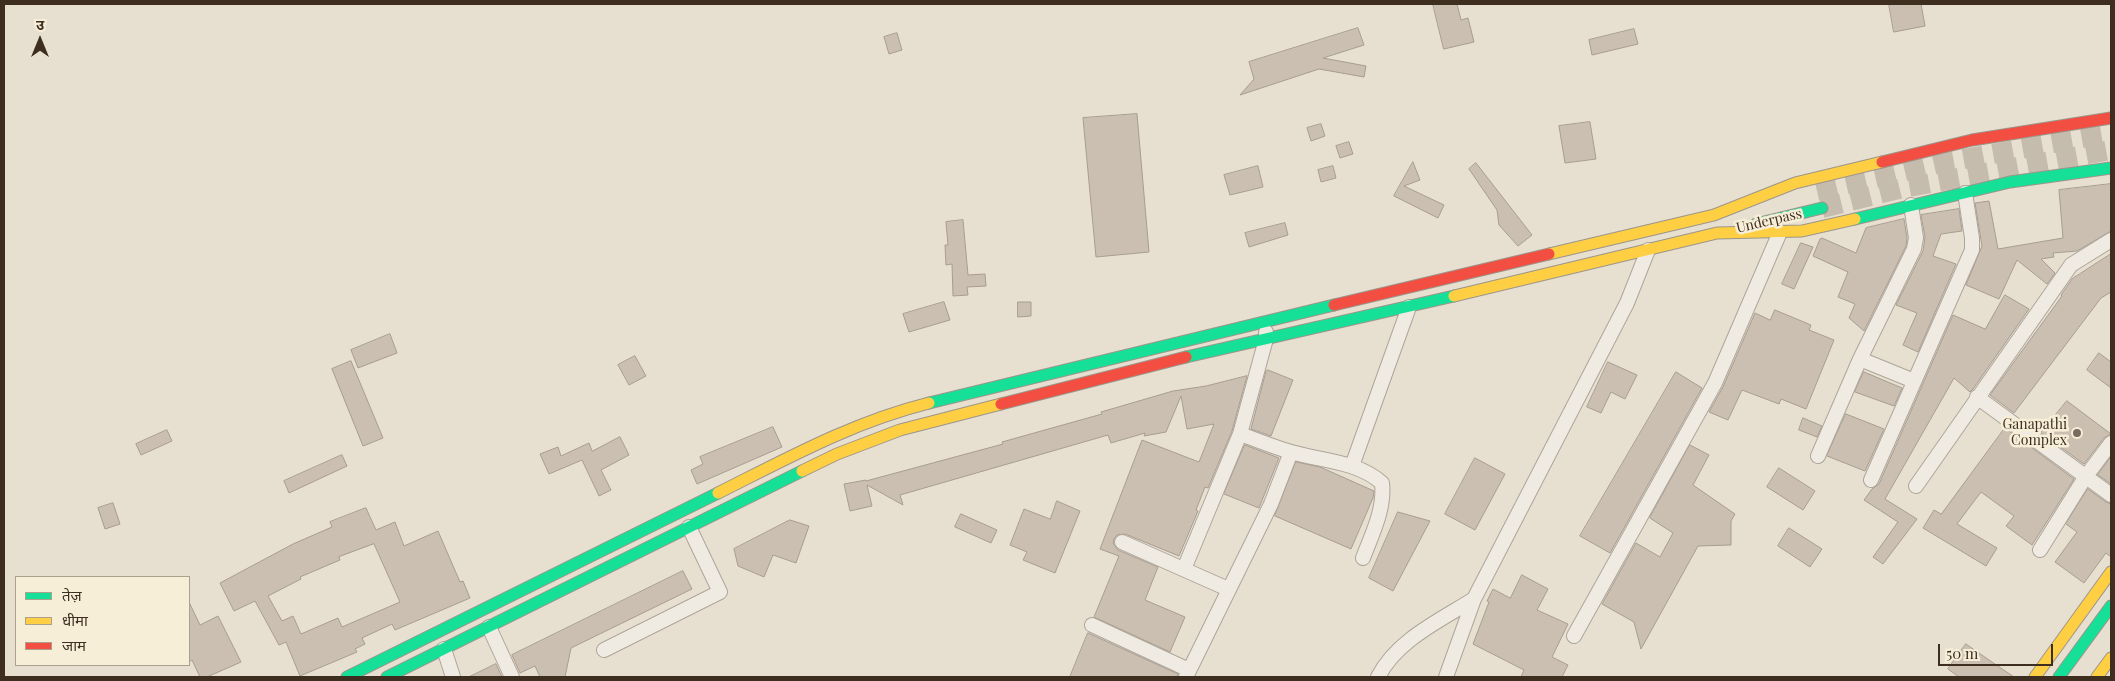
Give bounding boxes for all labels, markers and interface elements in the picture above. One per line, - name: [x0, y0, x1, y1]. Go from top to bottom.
- north arrow: [15, 15, 65, 65]
- text: उ: [36, 15, 44, 34]
- street label: Underpass: [1735, 205, 1803, 237]
- place label: Ganapathi Complex: [2003, 417, 2067, 450]
- marker: Ganapathi Complex: [2071, 427, 2083, 439]
- legend: [15, 576, 190, 666]
- text: तेज़: [62, 585, 82, 605]
- text: धीमा: [62, 610, 88, 630]
- scale bar: [1940, 634, 2055, 666]
- text: जाम: [62, 635, 86, 655]
- text: 50 m: [1946, 643, 1978, 663]

